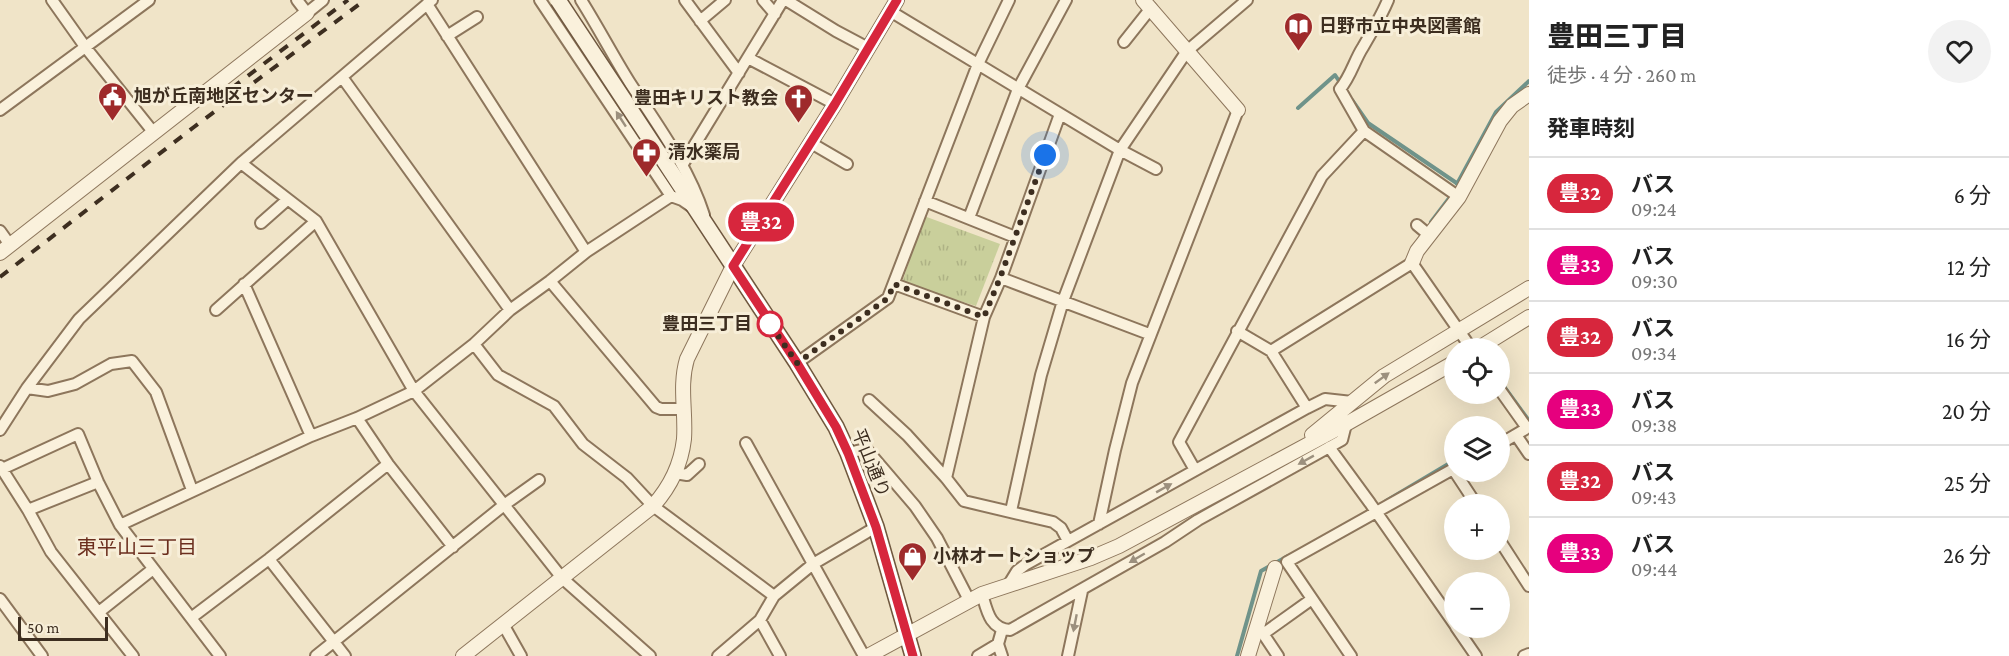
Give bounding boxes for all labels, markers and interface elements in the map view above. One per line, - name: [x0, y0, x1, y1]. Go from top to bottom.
- library icon: 日野市立中央図書館: [1282, 10, 1314, 52]
- place label: 日野市立中央図書館: [1319, 16, 1481, 36]
- button: heart: [1928, 20, 1991, 83]
- text: 豊田三丁目: [1547, 21, 1687, 52]
- text: 徒歩 · 4 分 · 260 m: [1547, 64, 1696, 86]
- public building icon: 旭が丘南地区センター: [97, 80, 129, 122]
- church icon: 豊田キリスト教会: [783, 82, 815, 124]
- place label: 旭が丘南地区センター: [134, 86, 314, 106]
- place label: 豊田キリスト教会: [634, 88, 778, 108]
- one-way arrow: [615, 112, 627, 128]
- text: 発車時刻: [1547, 116, 1635, 141]
- pharmacy icon: 清水薬局: [631, 136, 663, 178]
- your location: [1030, 140, 1060, 170]
- place label: 清水薬局: [668, 142, 740, 162]
- text: バス: [1631, 172, 1675, 197]
- text: 豊32: [1559, 181, 1601, 205]
- text: 6 分: [1954, 183, 1991, 208]
- text: 09:24: [1631, 198, 1677, 220]
- line badge: 豊32: [726, 202, 795, 242]
- text: 豊32: [740, 210, 782, 234]
- text: バス: [1631, 244, 1675, 269]
- text: 豊33: [1559, 253, 1601, 277]
- text: 12 分: [1947, 255, 1991, 280]
- text: 09:30: [1631, 270, 1678, 292]
- marker: 豊田三丁目: [757, 311, 783, 337]
- place label: 豊田三丁目: [662, 314, 752, 334]
- text: バス: [1631, 316, 1675, 341]
- text: 豊32: [1559, 325, 1601, 349]
- text: 16 分: [1946, 327, 1991, 352]
- map controls: [1444, 338, 1510, 638]
- button: locate: [1444, 338, 1510, 404]
- text: 09:34: [1631, 342, 1677, 364]
- one-way arrow: [1373, 372, 1389, 384]
- text: バス: [1631, 388, 1675, 413]
- text: 豊33: [1559, 397, 1601, 421]
- text: 20 分: [1942, 399, 1991, 424]
- text: 09:38: [1631, 414, 1677, 436]
- button: layers: [1444, 416, 1510, 482]
- street label: 平山通り: [848, 426, 894, 500]
- one-way arrow: [1297, 455, 1314, 465]
- text: バス: [1631, 460, 1675, 485]
- text: 豊32: [1559, 469, 1601, 493]
- text: 25 分: [1944, 471, 1991, 496]
- one-way arrow: [1156, 483, 1173, 493]
- text: 09:43: [1631, 486, 1677, 508]
- button: +: [1444, 494, 1510, 560]
- text: バス: [1631, 532, 1675, 557]
- district label: 東平山三丁目: [77, 536, 197, 558]
- shop icon: 小林オートショップ: [896, 540, 928, 582]
- text: 豊33: [1559, 541, 1601, 565]
- text: 26 分: [1943, 543, 1991, 568]
- place label: 小林オートショップ: [933, 546, 1095, 566]
- one-way arrow: [1129, 553, 1146, 563]
- text: 09:44: [1631, 558, 1677, 580]
- button: −: [1444, 572, 1510, 638]
- scale bar: [18, 614, 108, 642]
- one-way arrow: [1070, 614, 1079, 633]
- text: 50 m: [27, 619, 59, 636]

